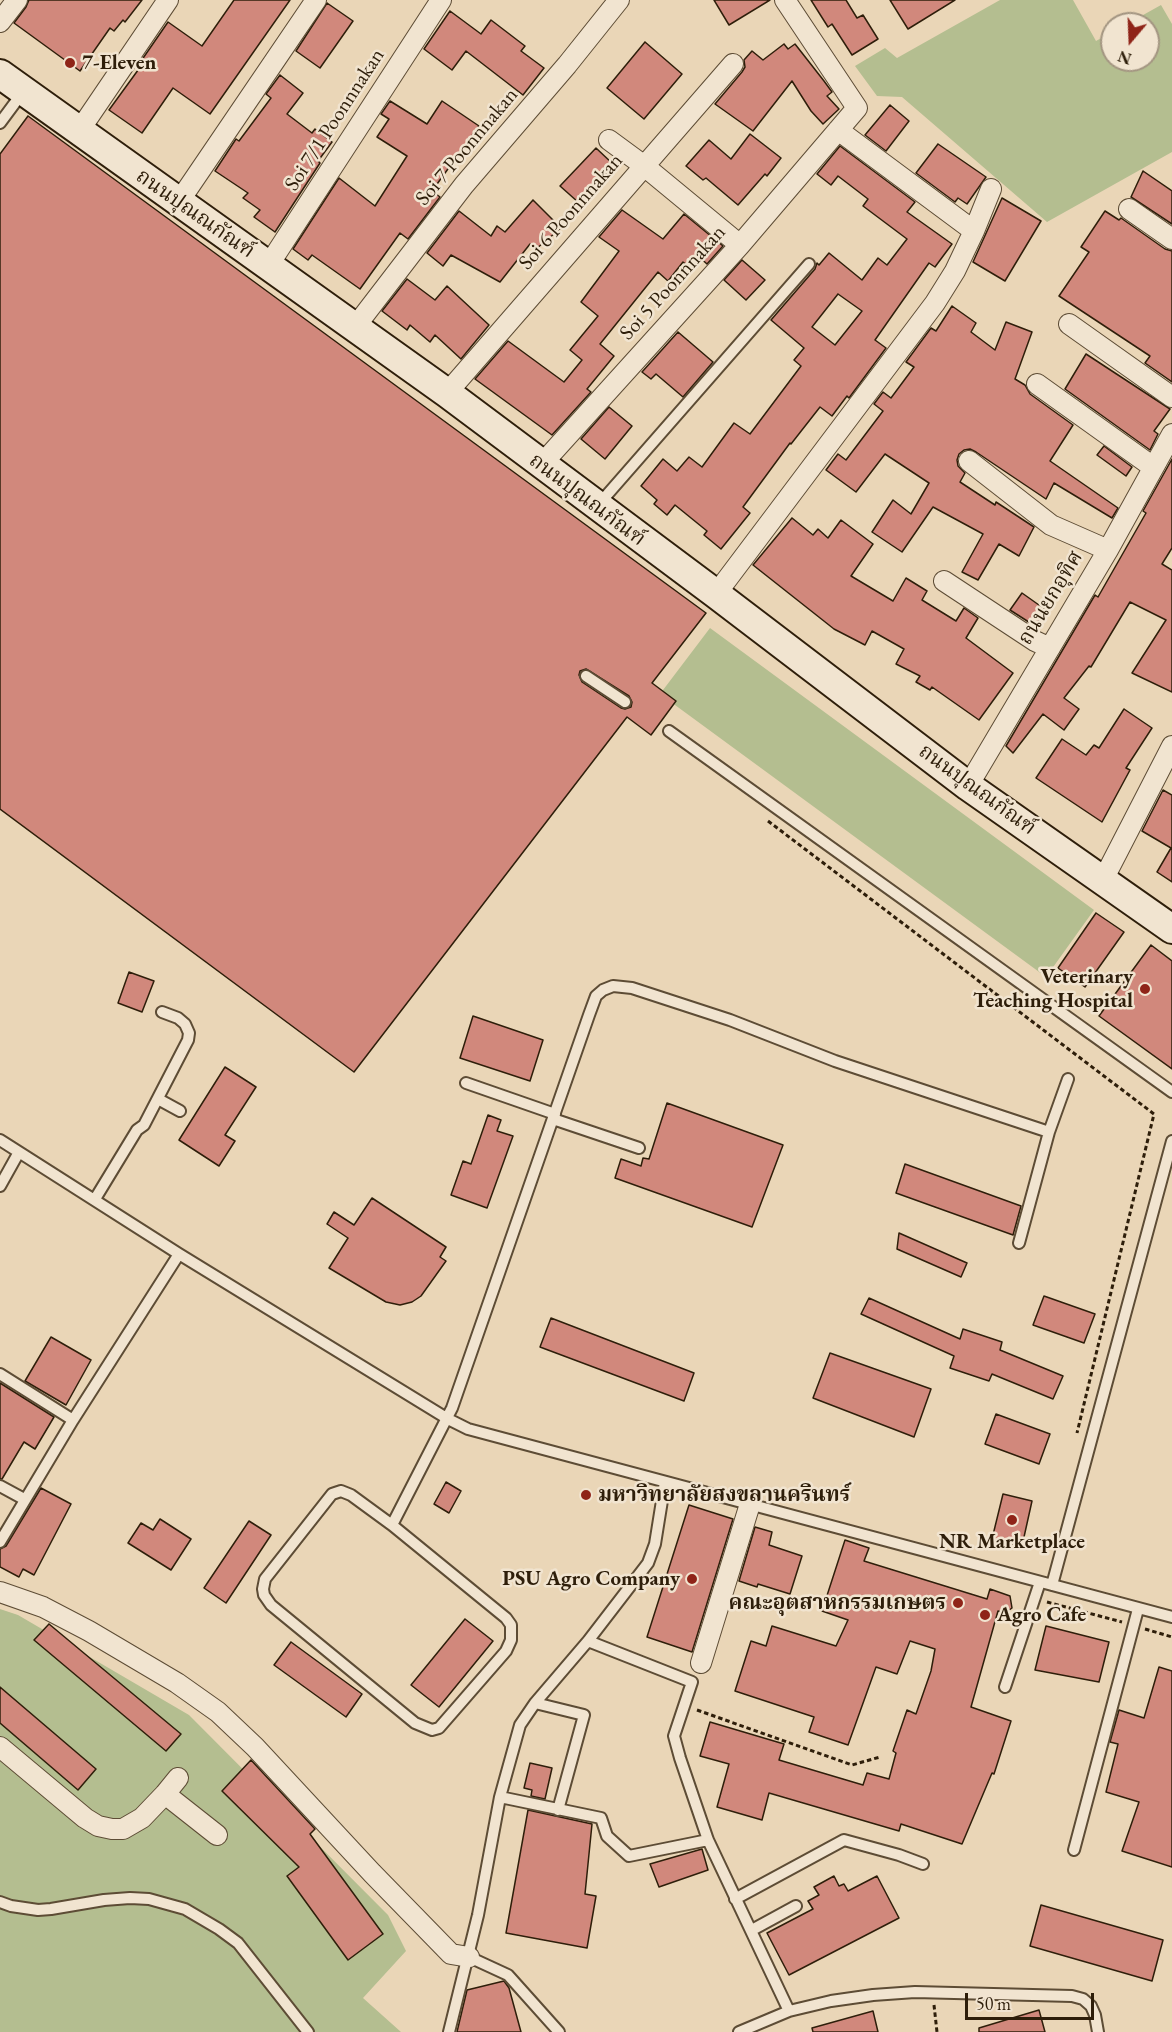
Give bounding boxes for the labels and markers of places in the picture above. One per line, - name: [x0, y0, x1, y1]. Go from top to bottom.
- place label: 7-Eleven: [82, 50, 156, 76]
- marker: 7-Eleven: [63, 56, 77, 70]
- place label: Veterinary Teaching Hospital: [973, 964, 1133, 1014]
- marker: Veterinary Teaching Hospital: [1138, 982, 1152, 996]
- place label: มหาวิทยาลัยสงขลานครินทร์: [598, 1482, 850, 1508]
- marker: มหาวิทยาลัยสงขลานครินทร์: [579, 1488, 593, 1502]
- marker: NR Marketplace: [1005, 1513, 1019, 1527]
- place label: NR Marketplace: [939, 1529, 1085, 1555]
- place label: PSU Agro Company: [502, 1566, 680, 1592]
- marker: PSU Agro Company: [685, 1572, 699, 1586]
- place label: คณะอุตสาหกรรมเกษตร: [729, 1590, 946, 1616]
- marker: คณะอุตสาหกรรมเกษตร: [951, 1596, 965, 1610]
- place label: Agro Cafe: [997, 1602, 1086, 1628]
- marker: Agro Cafe: [978, 1608, 992, 1622]

